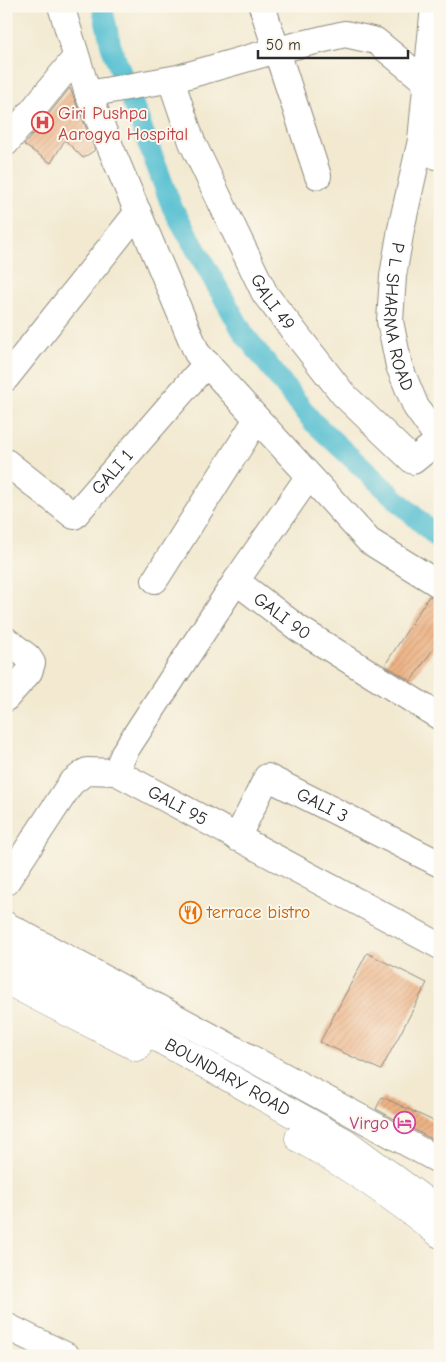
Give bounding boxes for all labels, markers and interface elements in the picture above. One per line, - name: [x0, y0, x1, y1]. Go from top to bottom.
- scale bar: [258, 28, 408, 60]
- text: 50 m: [266, 36, 301, 54]
- place label: Giri Pushpa Aarogya Hospital: [58, 103, 188, 145]
- hospital icon: Giri Pushpa Aarogya Hospital: [30, 111, 54, 135]
- street label: P L SHARMA ROAD: [379, 241, 419, 394]
- street label: GALI 49: [246, 271, 300, 334]
- street label: GALI 1: [87, 445, 137, 499]
- street label: GALI 90: [250, 588, 315, 644]
- street label: GALI 95: [144, 781, 211, 830]
- street label: GALI 3: [293, 783, 351, 826]
- restaurant icon: terrace bistro: [179, 900, 203, 924]
- place label: terrace bistro: [206, 902, 310, 923]
- street label: BOUNDARY ROAD: [161, 1033, 294, 1120]
- hotel icon: Virgo: [393, 1111, 417, 1135]
- place label: Virgo: [350, 1113, 389, 1134]

